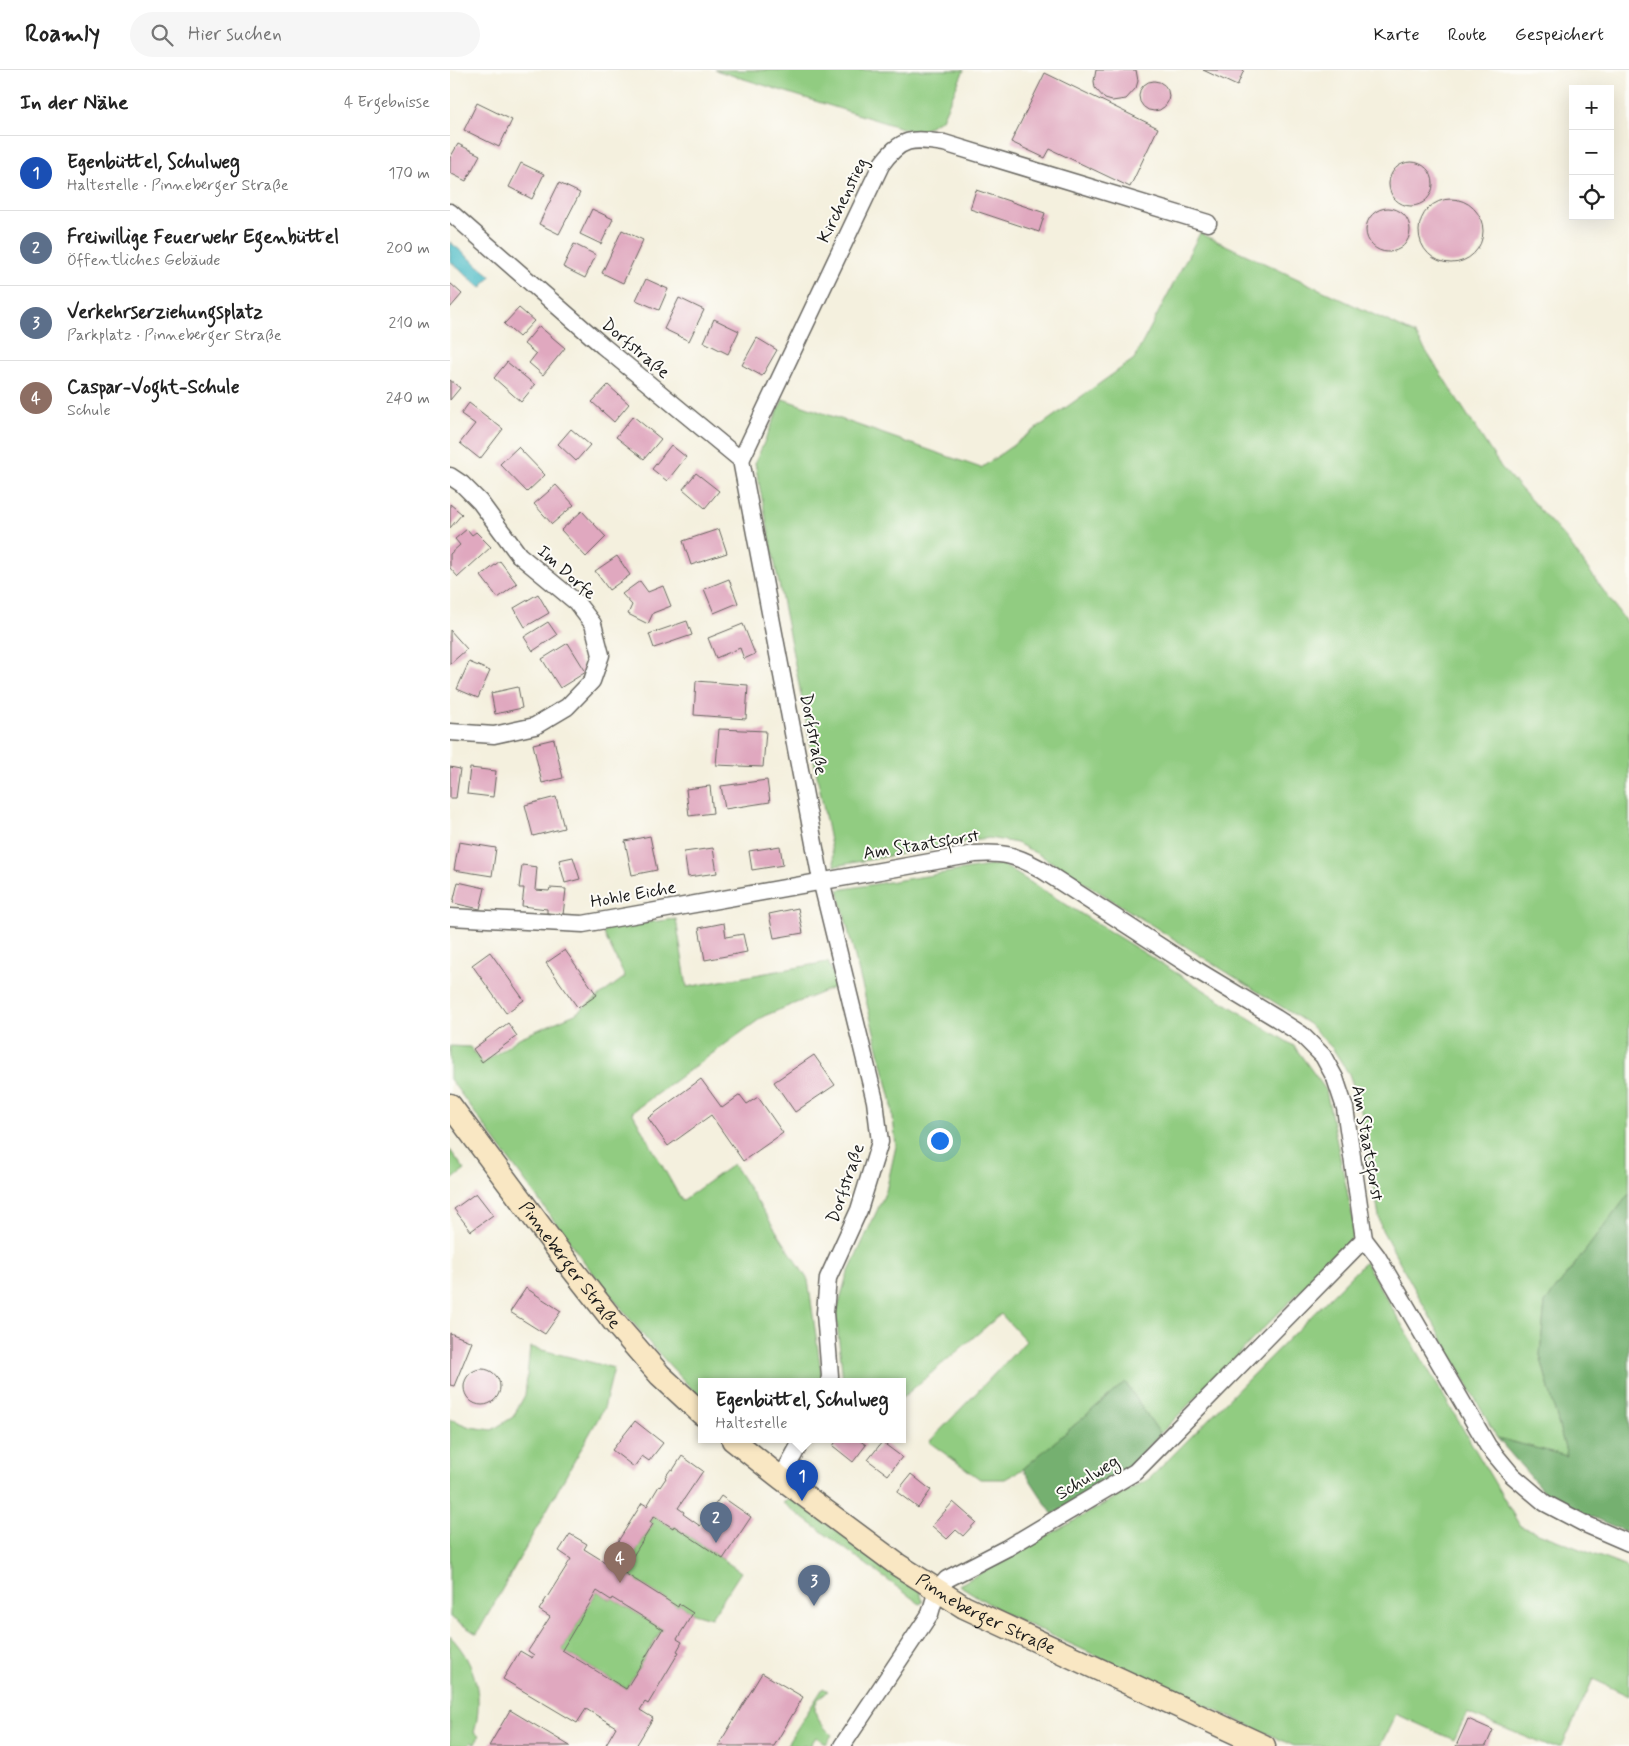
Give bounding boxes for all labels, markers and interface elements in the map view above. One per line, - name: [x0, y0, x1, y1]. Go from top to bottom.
- search box: [130, 12, 480, 57]
- text: Roamly: [25, 19, 100, 50]
- icon: search: [148, 21, 176, 49]
- text: Hier suchen: [188, 22, 282, 47]
- text: Karte: [1374, 23, 1420, 47]
- text: Route: [1448, 23, 1487, 47]
- text: Gespeichert: [1515, 23, 1604, 47]
- map controls: [1569, 85, 1614, 220]
- button: +: [1569, 85, 1614, 130]
- text: In der Nähe: [20, 89, 128, 117]
- text: 4 Ergebnisse: [344, 92, 430, 113]
- button: −: [1569, 130, 1614, 175]
- text: Egenbüttel, Schulweg: [67, 150, 240, 175]
- street label: Kirchenstieg: [812, 154, 874, 247]
- text: 1: [32, 163, 40, 184]
- text: 170 m: [388, 163, 430, 184]
- text: Haltestelle · Pinneberger Straße: [67, 175, 289, 196]
- button: locate: [1569, 175, 1614, 220]
- text: Freiwillige Feuerwehr Egenbüttel: [67, 225, 339, 250]
- text: 2: [32, 238, 40, 259]
- text: 200 m: [386, 238, 430, 259]
- text: Öffentliches Gebäude: [67, 250, 221, 271]
- text: Verkehrserziehungsplatz: [67, 300, 263, 325]
- text: 3: [32, 313, 40, 334]
- text: 210 m: [389, 313, 430, 334]
- street label: Dorfstraße: [596, 313, 675, 385]
- text: Parkplatz · Pinneberger Straße: [67, 325, 282, 346]
- text: Caspar-Voght-Schule: [67, 375, 240, 400]
- text: 4: [31, 388, 41, 409]
- text: 240 m: [386, 388, 430, 409]
- text: Schule: [67, 400, 111, 421]
- street label: Im Dorfe: [532, 540, 601, 606]
- street label: Dorfstraße: [793, 691, 833, 777]
- street label: Am Staatsforst: [861, 824, 982, 868]
- street label: Hohle Eiche: [588, 876, 678, 914]
- street label: Am Staatsforst: [1343, 1083, 1389, 1204]
- your location: [927, 1128, 953, 1154]
- street label: Dorfstraße: [821, 1140, 871, 1226]
- street label: Pinneberger Straße: [513, 1197, 626, 1335]
- popup: [698, 1378, 906, 1443]
- text: Egenbüttel, Schulweg: [716, 1388, 888, 1413]
- text: Haltestelle: [716, 1413, 787, 1434]
- street label: Schulweg: [1051, 1450, 1124, 1507]
- pin: 1: [786, 1460, 818, 1501]
- pin: 2: [700, 1502, 732, 1543]
- pin: 4: [604, 1542, 636, 1583]
- pin: 3: [798, 1565, 830, 1606]
- street label: Pinneberger Straße: [911, 1568, 1060, 1661]

